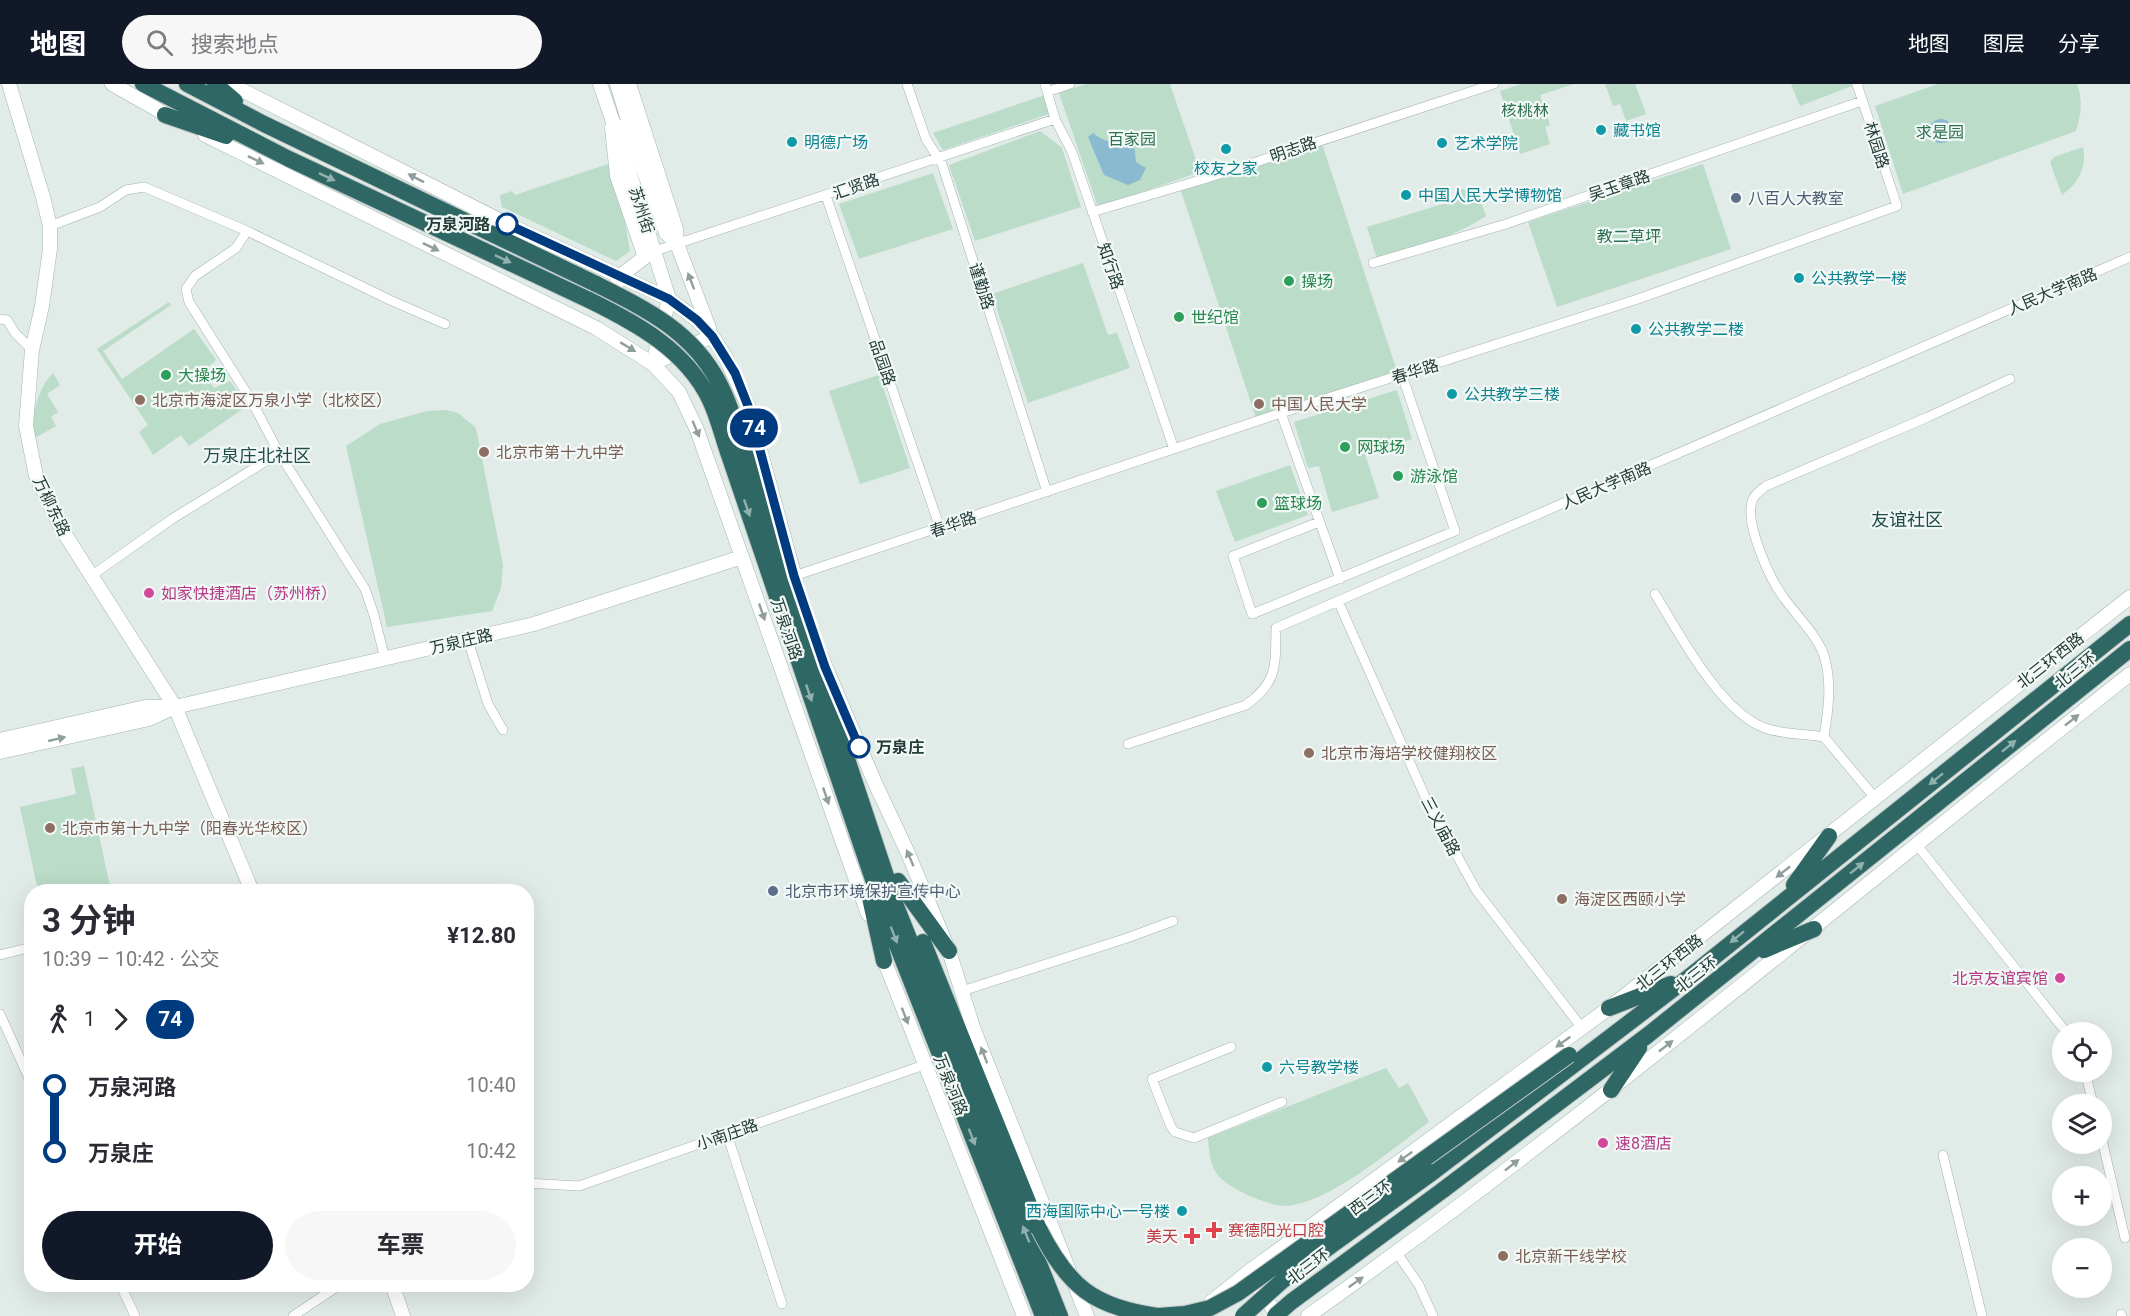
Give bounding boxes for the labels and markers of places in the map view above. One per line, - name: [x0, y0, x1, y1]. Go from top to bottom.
- place label: 藏书馆: [1613, 121, 1661, 140]
- marker: 藏书馆: [1594, 123, 1608, 137]
- place label: 明德广场: [804, 133, 868, 152]
- place label: 艺术学院: [1454, 134, 1518, 153]
- marker: 明德广场: [785, 135, 799, 149]
- marker: 艺术学院: [1435, 136, 1449, 150]
- marker: 校友之家: [1219, 142, 1233, 156]
- place label: 校友之家: [1194, 159, 1258, 178]
- place label: 中国人民大学博物馆: [1418, 186, 1562, 205]
- marker: 中国人民大学博物馆: [1399, 188, 1413, 202]
- place label: 八百人大教室: [1748, 189, 1844, 208]
- marker: 八百人大教室: [1729, 191, 1743, 205]
- marker: 万泉河路: [496, 213, 518, 235]
- place label: 万泉河路: [426, 215, 490, 234]
- place label: 公共教学一楼: [1811, 269, 1907, 288]
- marker: 公共教学一楼: [1792, 271, 1806, 285]
- place label: 操场: [1301, 272, 1333, 291]
- marker: 操场: [1282, 274, 1296, 288]
- place label: 世纪馆: [1191, 308, 1239, 327]
- marker: 世纪馆: [1172, 310, 1186, 324]
- place label: 公共教学二楼: [1648, 320, 1744, 339]
- marker: 公共教学二楼: [1629, 322, 1643, 336]
- place label: 大操场: [178, 366, 226, 385]
- marker: 大操场: [159, 368, 173, 382]
- place label: 公共教学三楼: [1464, 385, 1560, 404]
- marker: 公共教学三楼: [1445, 387, 1459, 401]
- place label: 北京市海淀区万泉小学（北校区）: [152, 391, 392, 410]
- marker: 北京市海淀区万泉小学（北校区）: [133, 393, 147, 407]
- place label: 中国人民大学: [1271, 395, 1367, 414]
- marker: 中国人民大学: [1252, 397, 1266, 411]
- place label: 网球场: [1357, 438, 1405, 457]
- marker: 网球场: [1338, 440, 1352, 454]
- place label: 北京市第十九中学: [496, 443, 624, 462]
- marker: 北京市第十九中学: [477, 445, 491, 459]
- place label: 游泳馆: [1410, 467, 1458, 486]
- marker: 游泳馆: [1391, 469, 1405, 483]
- place label: 篮球场: [1274, 494, 1322, 513]
- marker: 篮球场: [1255, 496, 1269, 510]
- place label: 如家快捷酒店（苏州桥）: [161, 584, 337, 603]
- marker: 如家快捷酒店（苏州桥）: [142, 586, 156, 600]
- marker: 万泉庄: [848, 736, 870, 758]
- place label: 万泉庄: [876, 738, 924, 757]
- place label: 北京市海培学校健翔校区: [1321, 744, 1497, 763]
- marker: 北京市海培学校健翔校区: [1302, 746, 1316, 760]
- place label: 北京市第十九中学（阳春光华校区）: [62, 819, 318, 838]
- marker: 北京市第十九中学（阳春光华校区）: [43, 821, 57, 835]
- place label: 北京市环境保护宣传中心: [785, 882, 961, 901]
- marker: 北京市环境保护宣传中心: [766, 884, 780, 898]
- place label: 海淀区西颐小学: [1574, 890, 1686, 909]
- marker: 海淀区西颐小学: [1555, 892, 1569, 906]
- place label: 北京友谊宾馆: [1952, 969, 2048, 988]
- marker: 北京友谊宾馆: [2053, 971, 2067, 985]
- place label: 六号教学楼: [1279, 1058, 1359, 1077]
- marker: 六号教学楼: [1260, 1060, 1274, 1074]
- place label: 速8酒店: [1615, 1134, 1672, 1153]
- marker: 速8酒店: [1596, 1136, 1610, 1150]
- place label: 西海国际中心一号楼: [1026, 1202, 1170, 1221]
- marker: 西海国际中心一号楼: [1175, 1204, 1189, 1218]
- marker: 赛德阳光口腔: [1205, 1221, 1223, 1239]
- place label: 赛德阳光口腔: [1228, 1221, 1324, 1240]
- place label: 美天: [1146, 1227, 1178, 1246]
- marker: 美天: [1183, 1227, 1201, 1245]
- place label: 北京新干线学校: [1515, 1247, 1627, 1266]
- marker: 北京新干线学校: [1496, 1249, 1510, 1263]

